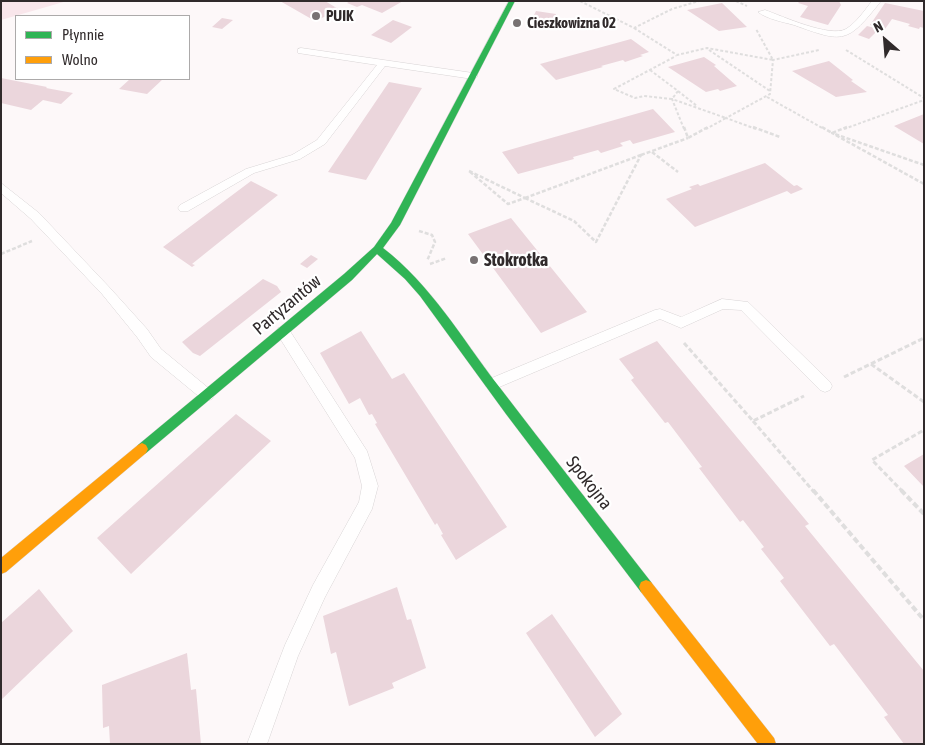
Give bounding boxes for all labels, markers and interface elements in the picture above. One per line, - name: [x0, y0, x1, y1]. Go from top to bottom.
- place label: PUIK: [326, 7, 353, 25]
- marker: PUIK: [310, 10, 322, 22]
- place label: Cieszkowizna 02: [527, 14, 616, 32]
- legend: [15, 15, 190, 80]
- north arrow: [860, 15, 910, 65]
- marker: Cieszkowizna 02: [511, 17, 523, 29]
- text: N: [871, 18, 885, 36]
- text: Płynnie: [62, 26, 104, 43]
- text: Wolno: [62, 51, 98, 68]
- place label: Stokrotka: [484, 249, 548, 271]
- marker: Stokrotka: [468, 254, 480, 266]
- street label: Partyzantów: [249, 270, 325, 340]
- street label: Spokojna: [561, 452, 617, 514]

